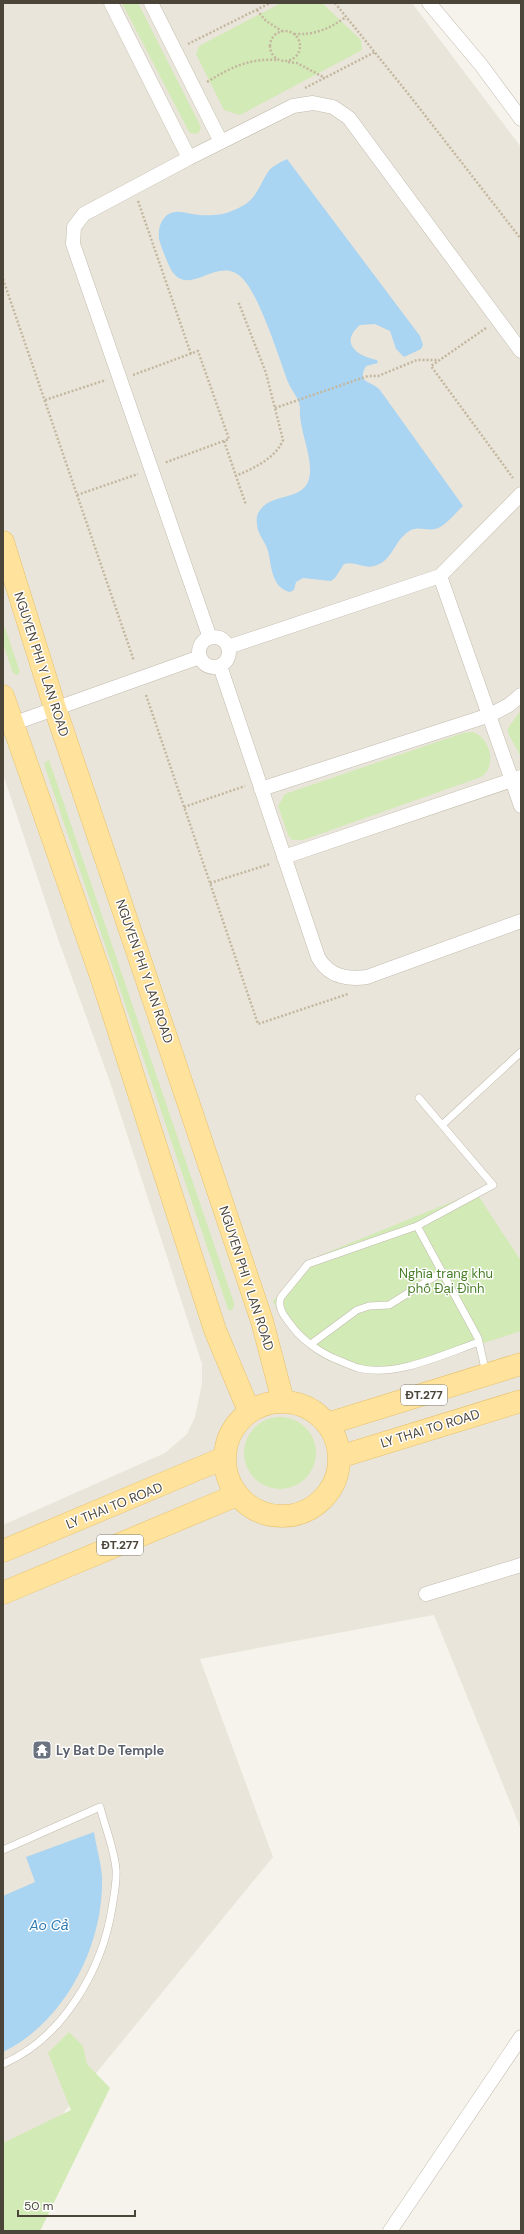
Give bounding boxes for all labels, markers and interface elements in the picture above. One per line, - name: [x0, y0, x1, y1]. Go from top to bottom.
- street label: NGUYEN PHI Y LAN ROAD: [10, 590, 73, 739]
- street label: NGUYEN PHI Y LAN ROAD: [112, 897, 177, 1045]
- street label: NGUYEN PHI Y LAN ROAD: [215, 1204, 278, 1353]
- park label: Nghĩa trang khu phố Đại Đình: [399, 1265, 493, 1297]
- road number: ĐT.277: [401, 1385, 447, 1405]
- street label: LY THAI TO ROAD: [378, 1405, 482, 1452]
- street label: LY THAI TO ROAD: [63, 1478, 165, 1533]
- road number: ĐT.277: [97, 1535, 143, 1555]
- temple icon: Ly Bat De Temple: [31, 1739, 53, 1761]
- place label: Ly Bat De Temple: [56, 1742, 165, 1759]
- water label: Ao Cả: [28, 1916, 69, 1934]
- scale bar: [18, 2192, 135, 2218]
- text: 50 m: [24, 2198, 53, 2214]

